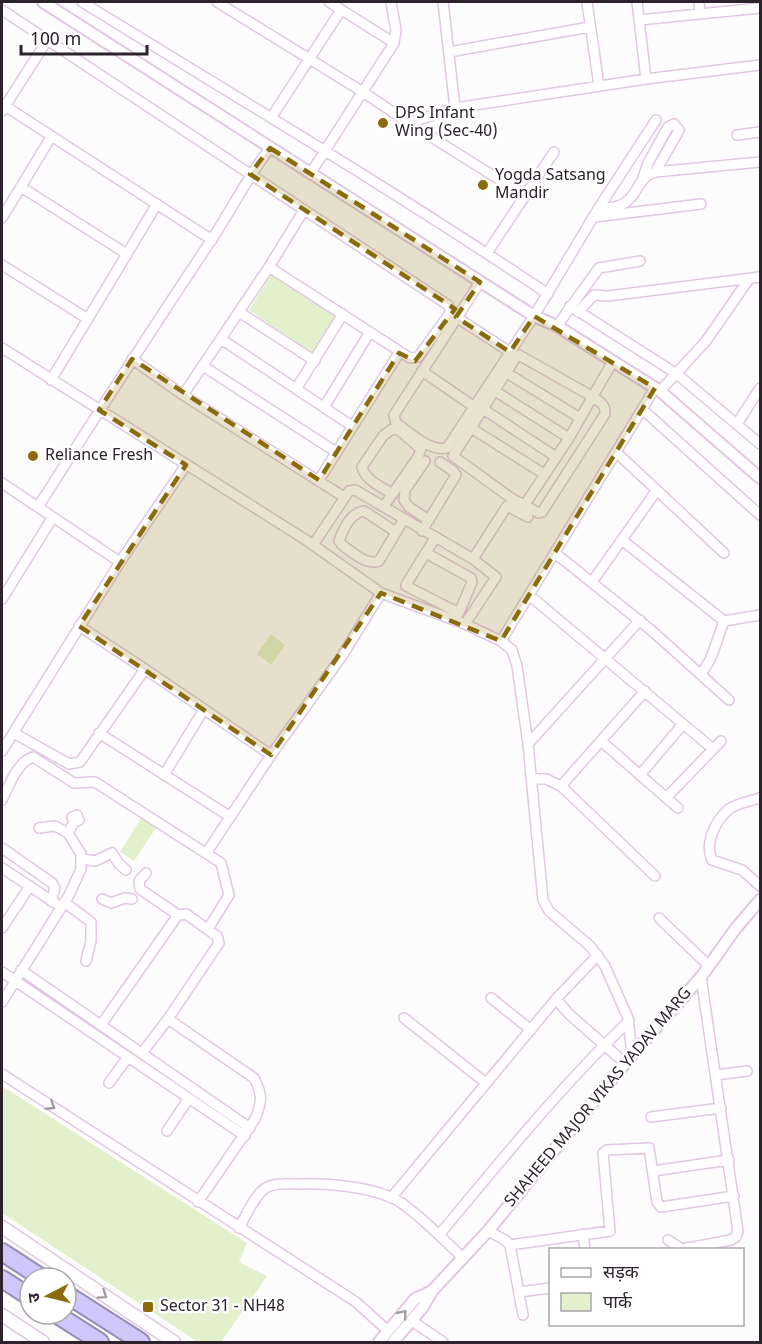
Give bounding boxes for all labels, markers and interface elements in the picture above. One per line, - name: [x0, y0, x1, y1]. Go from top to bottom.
- scale bar: [21, 18, 147, 56]
- text: 100 m: [30, 29, 81, 52]
- place label: DPS Infant Wing (Sec-40): [395, 104, 498, 143]
- marker: DPS Infant Wing (Sec-40): [376, 116, 390, 130]
- place label: Yogda Satsang Mandir: [495, 166, 606, 205]
- marker: Yogda Satsang Mandir: [476, 178, 490, 192]
- place label: Reliance Fresh: [45, 446, 153, 467]
- marker: Reliance Fresh: [26, 449, 40, 463]
- street label: SHAHEED MAJOR VIKAS YADAV MARG: [501, 984, 697, 1212]
- one-way arrow: [44, 1099, 55, 1110]
- legend: [549, 1248, 744, 1326]
- text: सड़क: [603, 1262, 640, 1285]
- north arrow: [18, 1266, 78, 1326]
- one-way arrow: [96, 1288, 107, 1299]
- text: उ: [25, 1291, 47, 1303]
- text: पार्क: [603, 1291, 633, 1315]
- place label: Sector 31 - NH48: [160, 1297, 285, 1318]
- marker: Sector 31 - NH48: [141, 1300, 155, 1314]
- one-way arrow: [396, 1310, 407, 1321]

